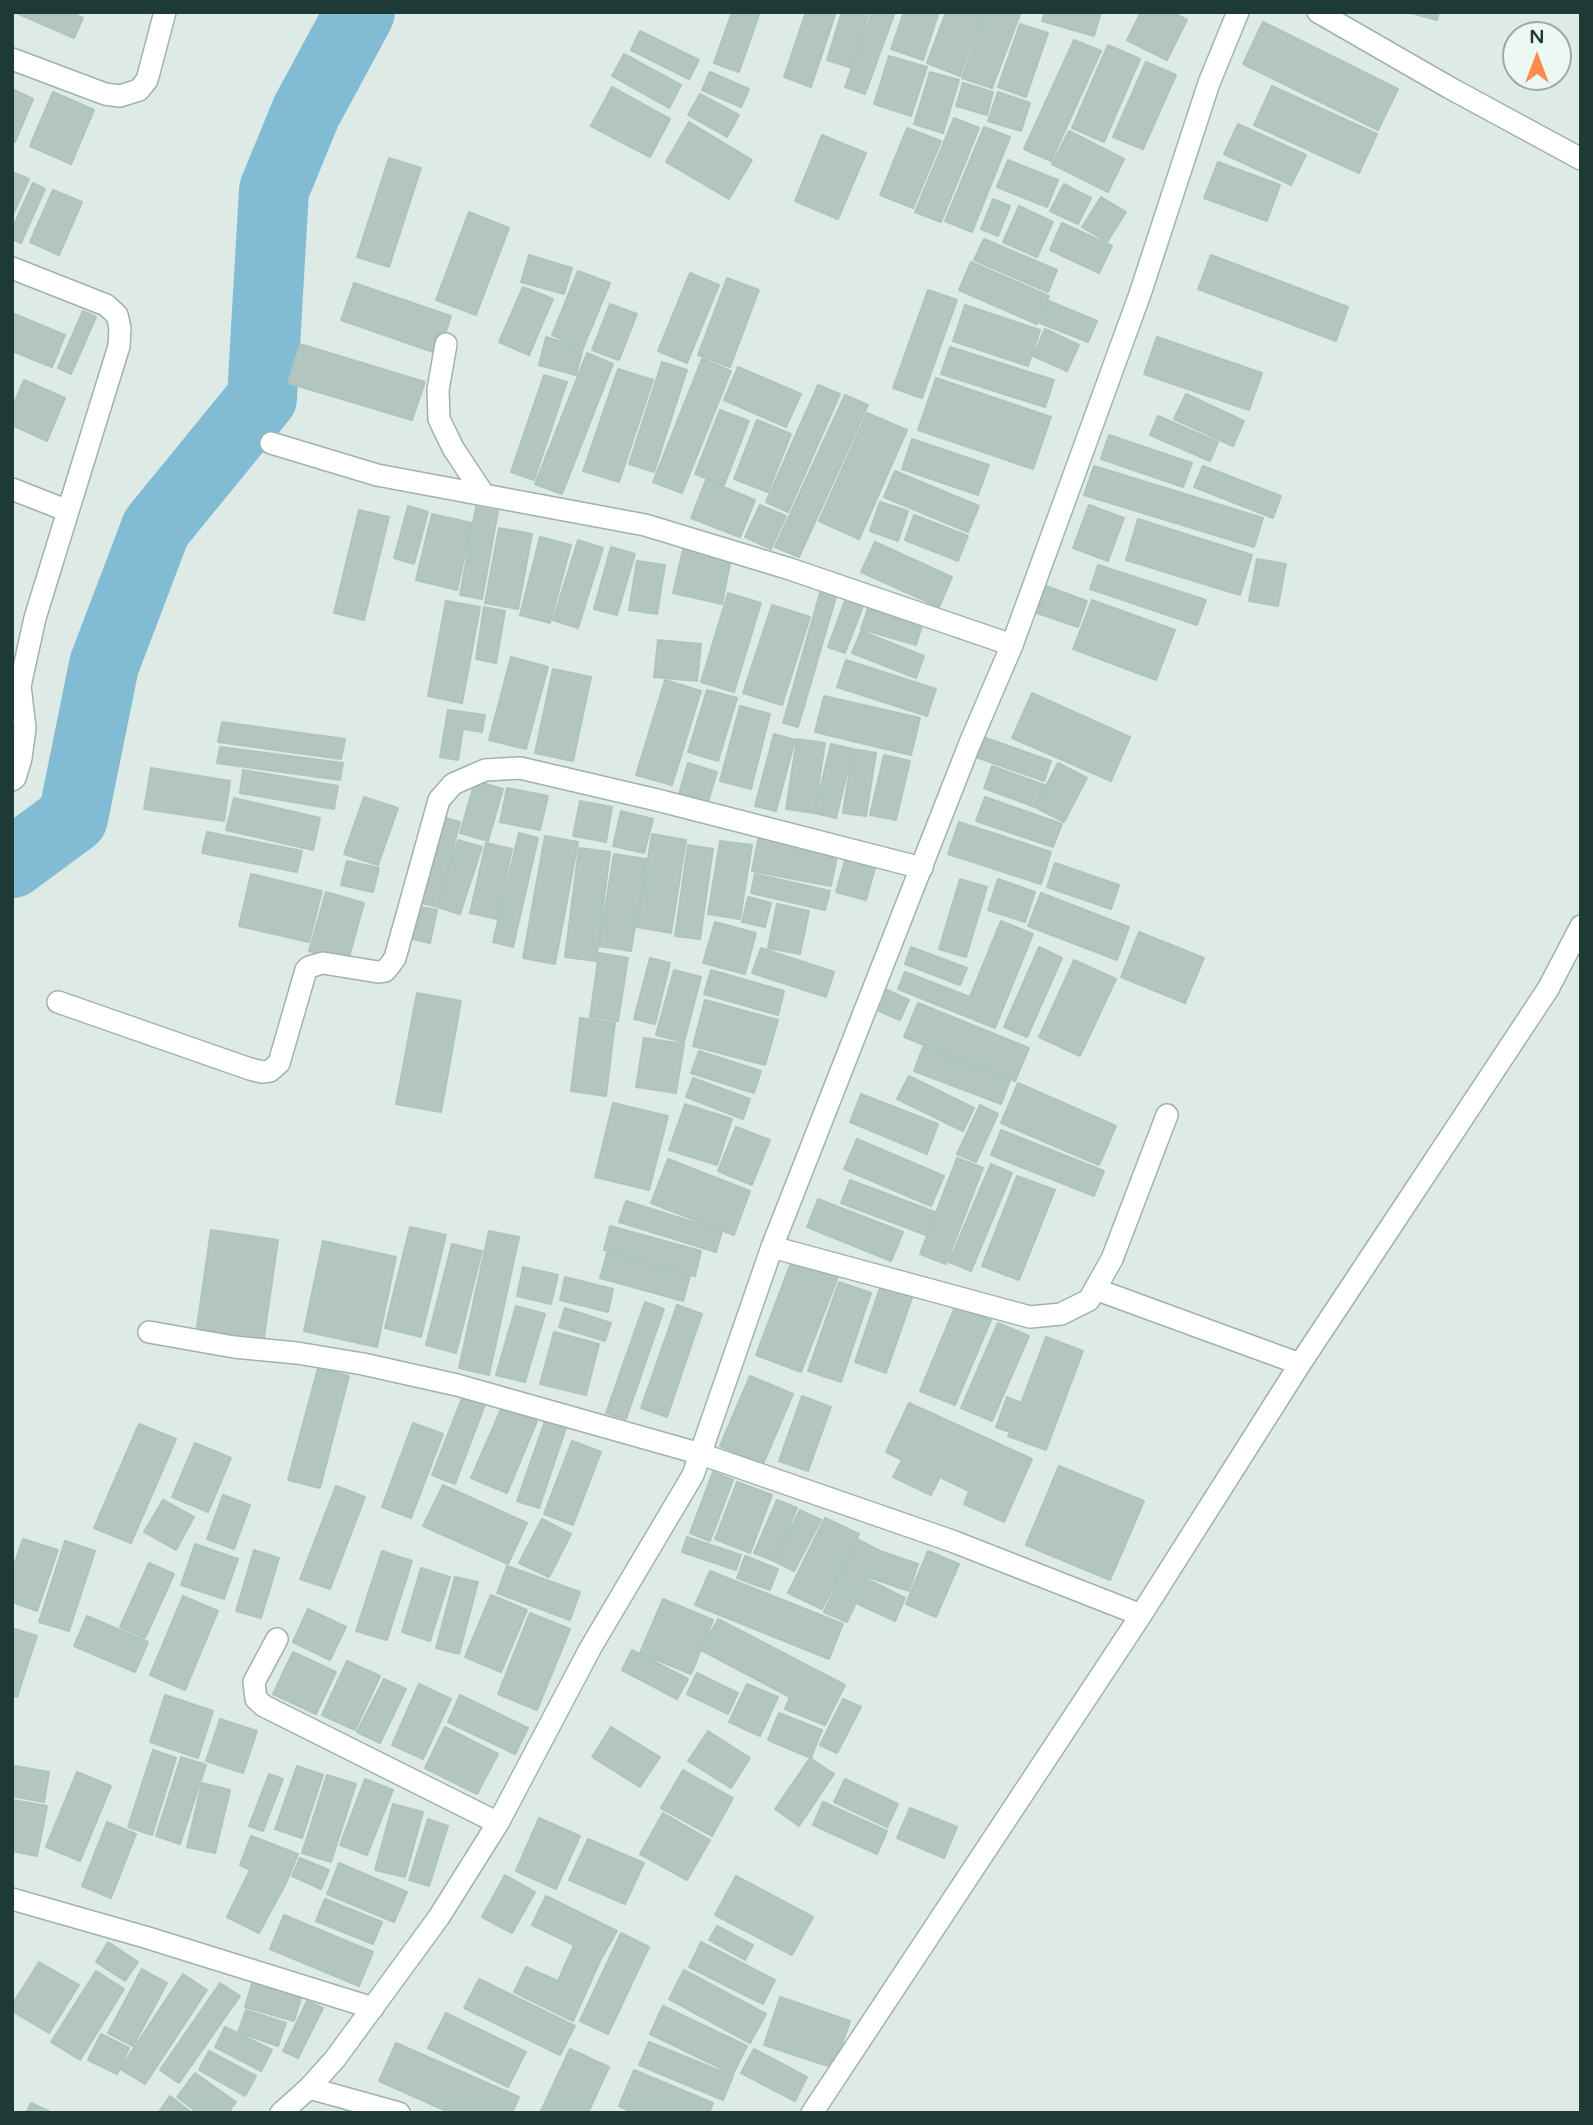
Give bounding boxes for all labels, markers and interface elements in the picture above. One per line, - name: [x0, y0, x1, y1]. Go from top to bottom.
- north arrow: [1502, 21, 1572, 91]
- text: N: [1529, 26, 1545, 48]

